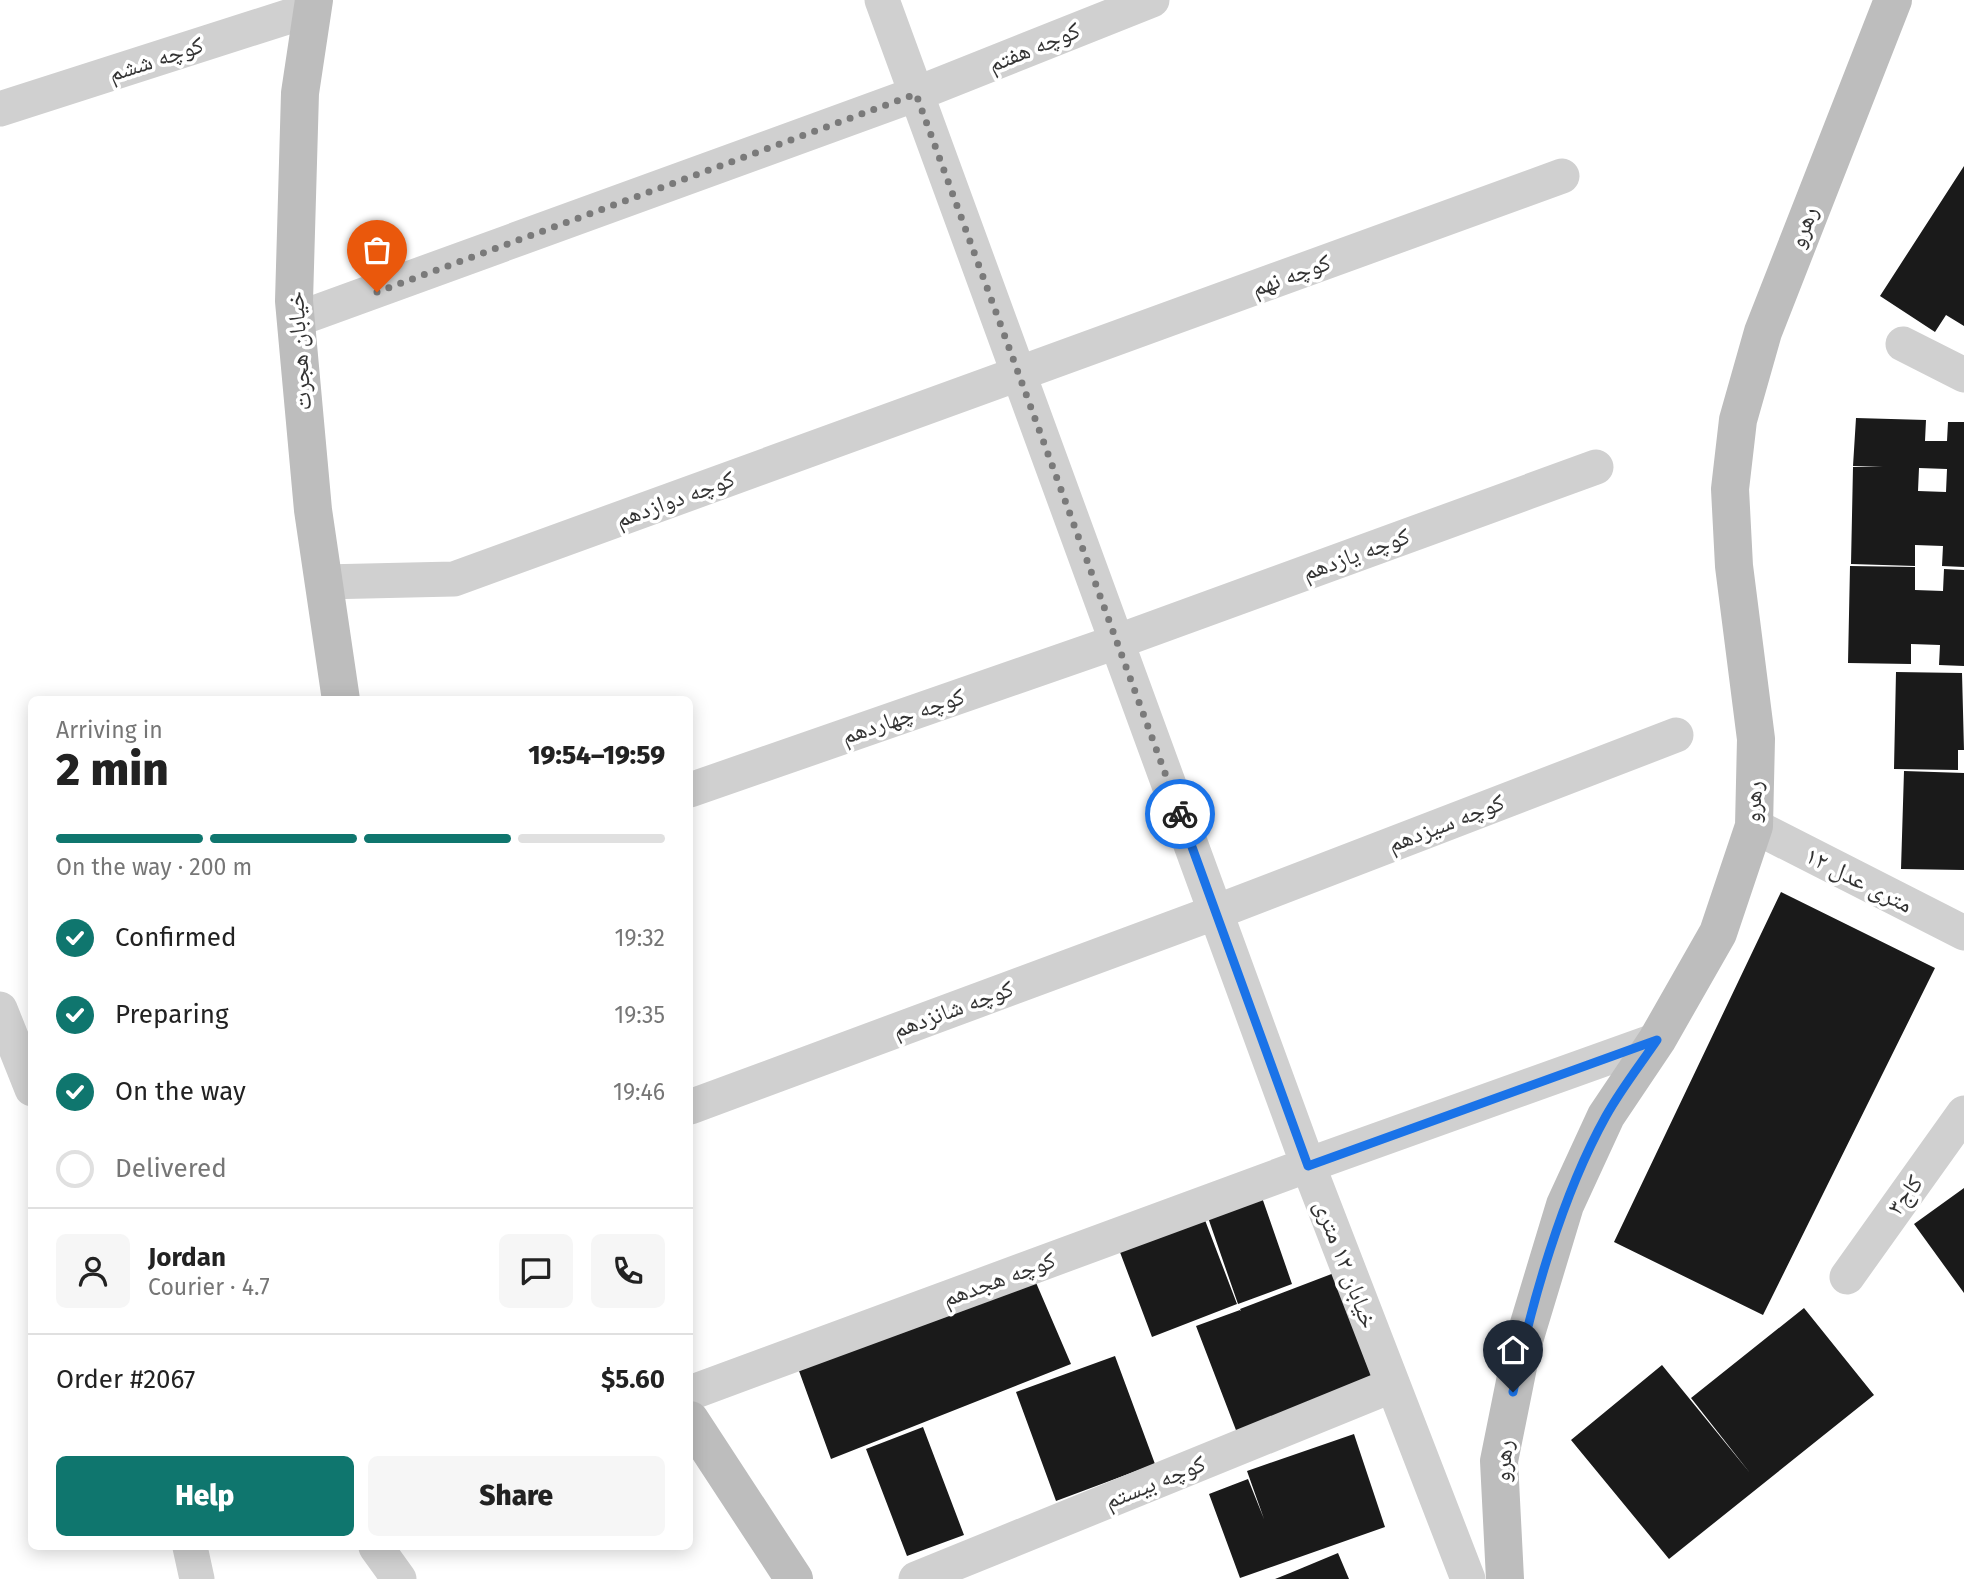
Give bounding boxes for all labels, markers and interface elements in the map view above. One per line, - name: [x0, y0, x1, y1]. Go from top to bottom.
- street label: کوچه هفتم: [984, 16, 1085, 80]
- street label: کوچه ششم: [105, 31, 208, 89]
- street label: رهرو: [1782, 202, 1824, 252]
- pin: [347, 220, 407, 292]
- icon: bag: [358, 231, 396, 269]
- street label: کوچه نهم: [1248, 248, 1335, 304]
- street label: خیابان هجرت: [281, 290, 317, 412]
- street label: کوچه دوازدهم: [612, 465, 739, 535]
- street label: کوچه یازدهم: [1299, 522, 1414, 588]
- street label: کوچه چهاردهم: [838, 682, 969, 752]
- text: Arriving in: [56, 716, 163, 744]
- text: 19:54–19:59: [528, 740, 665, 771]
- text: 2 min: [56, 742, 169, 797]
- courier: [1145, 779, 1215, 849]
- street label: رهرو: [1738, 780, 1768, 824]
- street label: کوچه سیزدهم: [1384, 788, 1509, 860]
- icon: bike: [1161, 795, 1199, 833]
- street label: ۱۲ متری عدل: [1801, 841, 1917, 919]
- text: On the way · 200 m: [56, 853, 252, 881]
- icon: check: [56, 919, 94, 957]
- text: Confirmed: [115, 922, 236, 953]
- text: 19:32: [615, 924, 665, 952]
- street label: کوچه شانزدهم: [889, 974, 1018, 1046]
- icon: check: [56, 996, 94, 1034]
- text: Preparing: [115, 999, 228, 1030]
- text: 19:35: [614, 1001, 665, 1029]
- icon: check: [56, 1073, 94, 1111]
- text: On the way: [115, 1076, 246, 1107]
- text: 19:46: [613, 1078, 665, 1106]
- text: Delivered: [115, 1153, 227, 1184]
- street label: کاج۳: [1881, 1170, 1930, 1221]
- street label: خیابان ۱۲ متری: [1309, 1196, 1383, 1332]
- button: person: [56, 1234, 130, 1308]
- button: chat: [499, 1234, 573, 1308]
- button: phone: [591, 1234, 665, 1308]
- text: Jordan: [148, 1242, 226, 1273]
- street label: کوچه هجدهم: [939, 1246, 1060, 1314]
- text: Courier · 4.7: [148, 1273, 270, 1301]
- pin: [1483, 1320, 1543, 1392]
- icon: home: [1494, 1331, 1532, 1369]
- text: Order #2067: [56, 1364, 195, 1395]
- text: $5.60: [601, 1364, 665, 1395]
- street label: رهرو: [1488, 1439, 1518, 1483]
- street label: کوچه بیستم: [1101, 1449, 1210, 1517]
- button: Help: [56, 1456, 354, 1536]
- button: Share: [368, 1456, 665, 1536]

